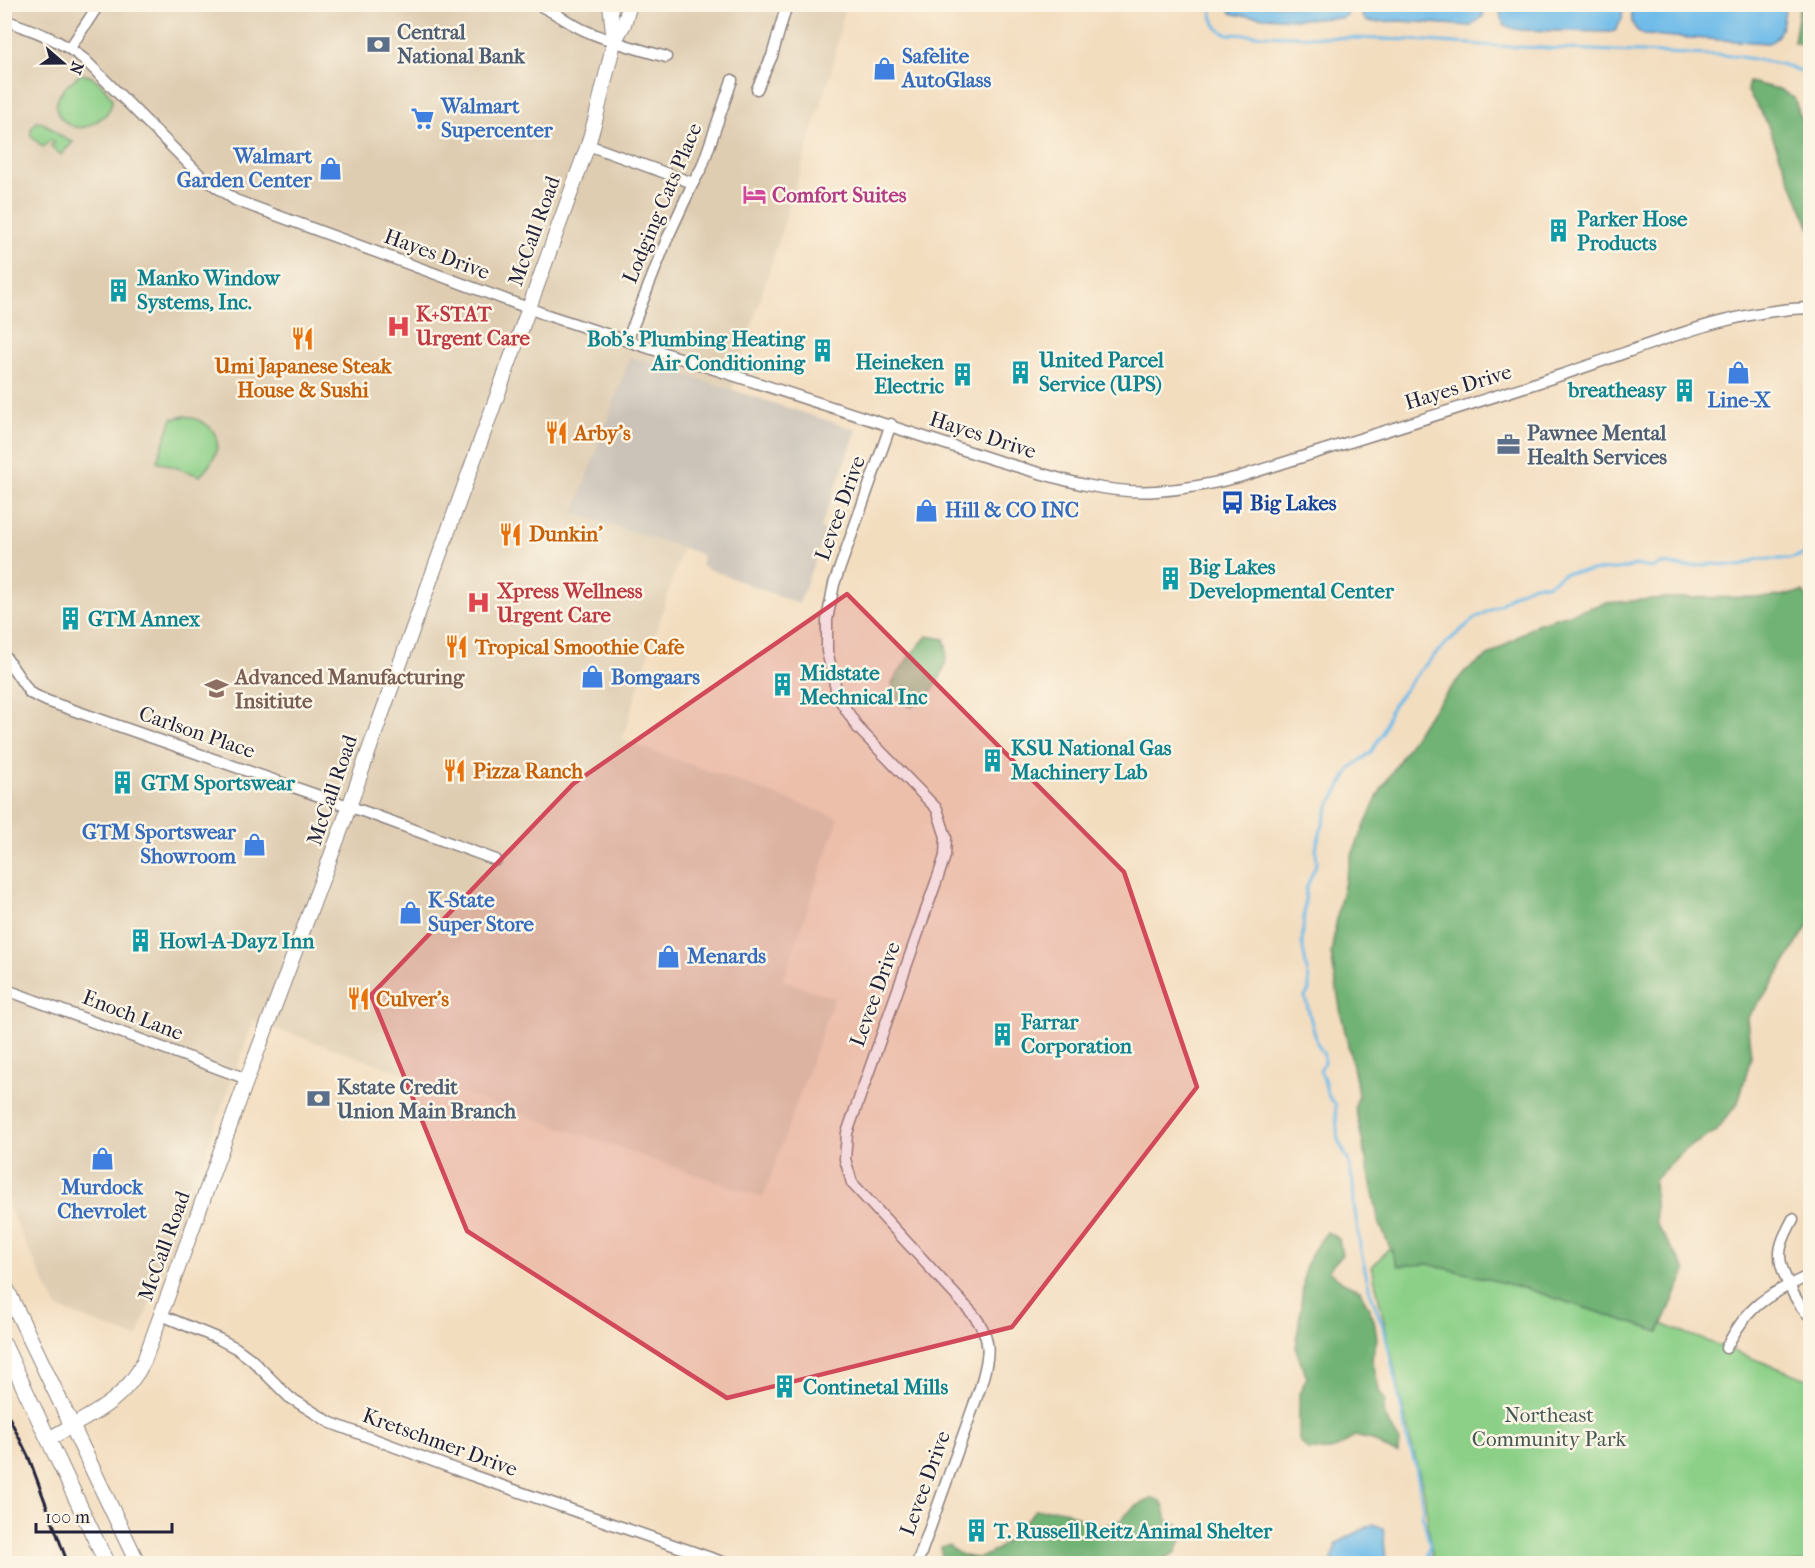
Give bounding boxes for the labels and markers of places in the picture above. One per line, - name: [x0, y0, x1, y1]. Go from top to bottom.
- place label: Central National Bank: [397, 20, 526, 68]
- bank icon: Central National Bank: [366, 31, 392, 57]
- place label: Safelite AutoGlass: [900, 44, 992, 92]
- shop icon: Safelite AutoGlass: [871, 55, 897, 81]
- place label: Walmart Supercenter: [440, 94, 554, 142]
- supermarket icon: Walmart Supercenter: [410, 105, 436, 131]
- place label: Walmart Garden Center: [177, 144, 313, 192]
- shop icon: Walmart Garden Center: [317, 155, 343, 181]
- hotel icon: Comfort Suites: [741, 182, 767, 208]
- place label: Comfort Suites: [772, 183, 907, 207]
- place label: Parker Hose Products: [1577, 207, 1688, 255]
- building icon: Parker Hose Products: [1546, 218, 1572, 244]
- place label: Manko Window Systems, Inc.: [136, 266, 281, 314]
- building icon: Manko Window Systems, Inc.: [106, 277, 132, 303]
- place label: K+STAT Urgent Care: [415, 302, 530, 350]
- hospital icon: K+STAT Urgent Care: [385, 313, 411, 339]
- restaurant icon: Umi Japanese Steak House & Sushi: [290, 325, 316, 351]
- place label: Bob's Plumbing Heating Air Conditioning: [587, 327, 806, 375]
- building icon: Bob's Plumbing Heating Air Conditioning: [810, 338, 836, 364]
- place label: United Parcel Service (UPS): [1038, 348, 1164, 396]
- place label: Heineken Electric: [856, 350, 945, 398]
- place label: Umi Japanese Steak House & Sushi: [213, 354, 393, 402]
- building icon: United Parcel Service (UPS): [1008, 359, 1034, 385]
- shop icon: Line-X: [1726, 359, 1752, 385]
- building icon: Heineken Electric: [949, 361, 975, 387]
- building icon: breatheasy: [1671, 377, 1697, 403]
- place label: breatheasy: [1567, 378, 1668, 402]
- place label: Line-X: [1707, 388, 1771, 412]
- restaurant icon: Arby's: [543, 420, 569, 446]
- place label: Arby's: [572, 421, 631, 445]
- place label: Pawnee Mental Health Services: [1527, 421, 1667, 469]
- office icon: Pawnee Mental Health Services: [1496, 432, 1522, 458]
- bus stop icon: Big Lakes: [1219, 490, 1245, 516]
- place label: Big Lakes: [1250, 491, 1337, 515]
- shop icon: Hill & CO INC: [914, 497, 940, 523]
- place label: Hill & CO INC: [945, 498, 1079, 522]
- restaurant icon: Dunkin': [498, 521, 524, 547]
- place label: Dunkin': [529, 522, 603, 546]
- place label: Big Lakes Developmental Center: [1189, 555, 1395, 603]
- building icon: Big Lakes Developmental Center: [1158, 566, 1184, 592]
- place label: Xpress Wellness Urgent Care: [496, 579, 643, 627]
- hospital icon: Xpress Wellness Urgent Care: [466, 590, 492, 616]
- building icon: GTM Annex: [57, 606, 83, 632]
- place label: GTM Annex: [88, 607, 201, 631]
- restaurant icon: Tropical Smoothie Cafe: [444, 634, 470, 660]
- place label: Tropical Smoothie Cafe: [474, 635, 685, 659]
- place label: Midstate Mechnical Inc: [799, 661, 927, 709]
- shop icon: Bomgaars: [580, 664, 606, 690]
- place label: Advanced Manufacturing Insitiute: [233, 665, 465, 713]
- place label: Bomgaars: [611, 665, 700, 689]
- building icon: Midstate Mechnical Inc: [769, 672, 795, 698]
- school or university icon: Advanced Manufacturing Insitiute: [204, 676, 230, 702]
- place label: KSU National Gas Machinery Lab: [1010, 736, 1172, 784]
- building icon: KSU National Gas Machinery Lab: [980, 747, 1006, 773]
- restaurant icon: Pizza Ranch: [442, 758, 468, 784]
- place label: Pizza Ranch: [473, 759, 583, 783]
- building icon: GTM Sportswear: [110, 770, 136, 796]
- place label: GTM Sportswear: [141, 771, 296, 795]
- place label: GTM Sportswear Showroom: [82, 820, 237, 868]
- shop icon: GTM Sportswear Showroom: [241, 831, 267, 857]
- place label: K-State Super Store: [428, 888, 535, 936]
- shop icon: K-State Super Store: [397, 899, 423, 925]
- building icon: Howl-A-Dayz Inn: [128, 928, 154, 954]
- place label: Howl-A-Dayz Inn: [159, 929, 315, 953]
- shop icon: Menards: [656, 943, 682, 969]
- place label: Menards: [686, 944, 766, 968]
- restaurant icon: Culver's: [345, 986, 371, 1012]
- place label: Culver's: [376, 987, 449, 1011]
- place label: Farrar Corporation: [1020, 1010, 1133, 1058]
- building icon: Farrar Corporation: [990, 1021, 1016, 1047]
- place label: Kstate Credit Union Main Branch: [336, 1075, 516, 1123]
- bank icon: Kstate Credit Union Main Branch: [306, 1086, 332, 1112]
- shop icon: Murdock Chevrolet: [89, 1146, 115, 1172]
- place label: Murdock Chevrolet: [57, 1175, 147, 1223]
- building icon: Continetal Mills: [772, 1374, 798, 1400]
- place label: Continetal Mills: [803, 1375, 948, 1399]
- building icon: T. Russell Reitz Animal Shelter: [963, 1518, 989, 1544]
- place label: T. Russell Reitz Animal Shelter: [993, 1519, 1273, 1543]

